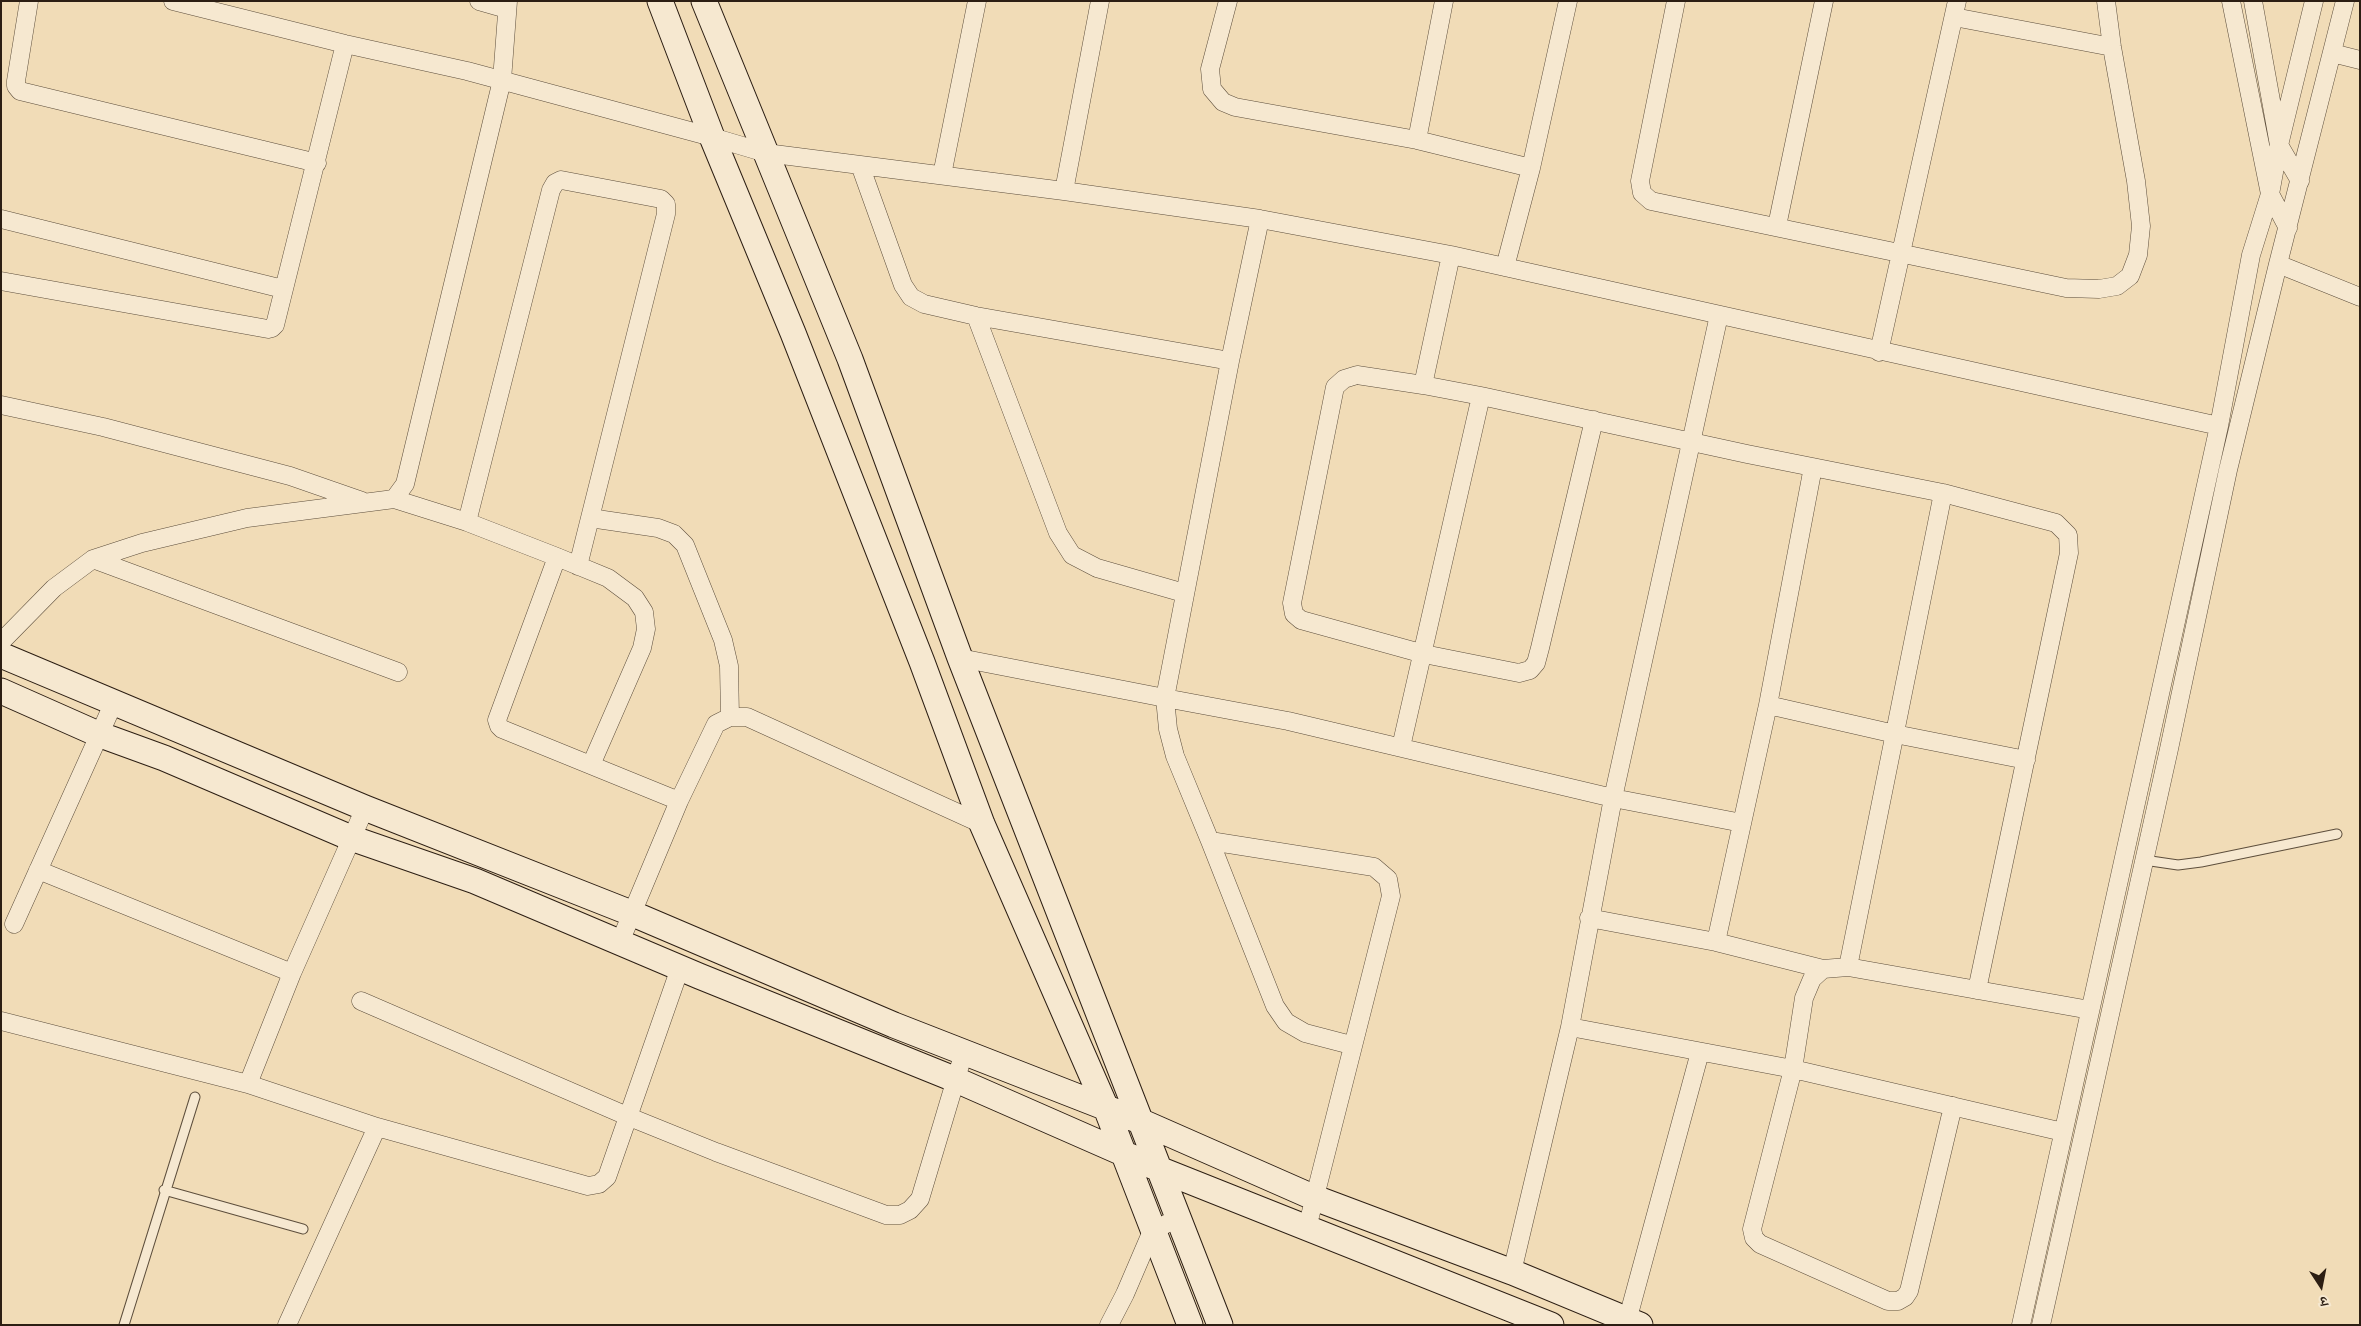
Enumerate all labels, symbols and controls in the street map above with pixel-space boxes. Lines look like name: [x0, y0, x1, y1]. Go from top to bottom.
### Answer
north arrow: [2296, 1261, 2346, 1311]
text: उ: [2319, 1292, 2329, 1310]

